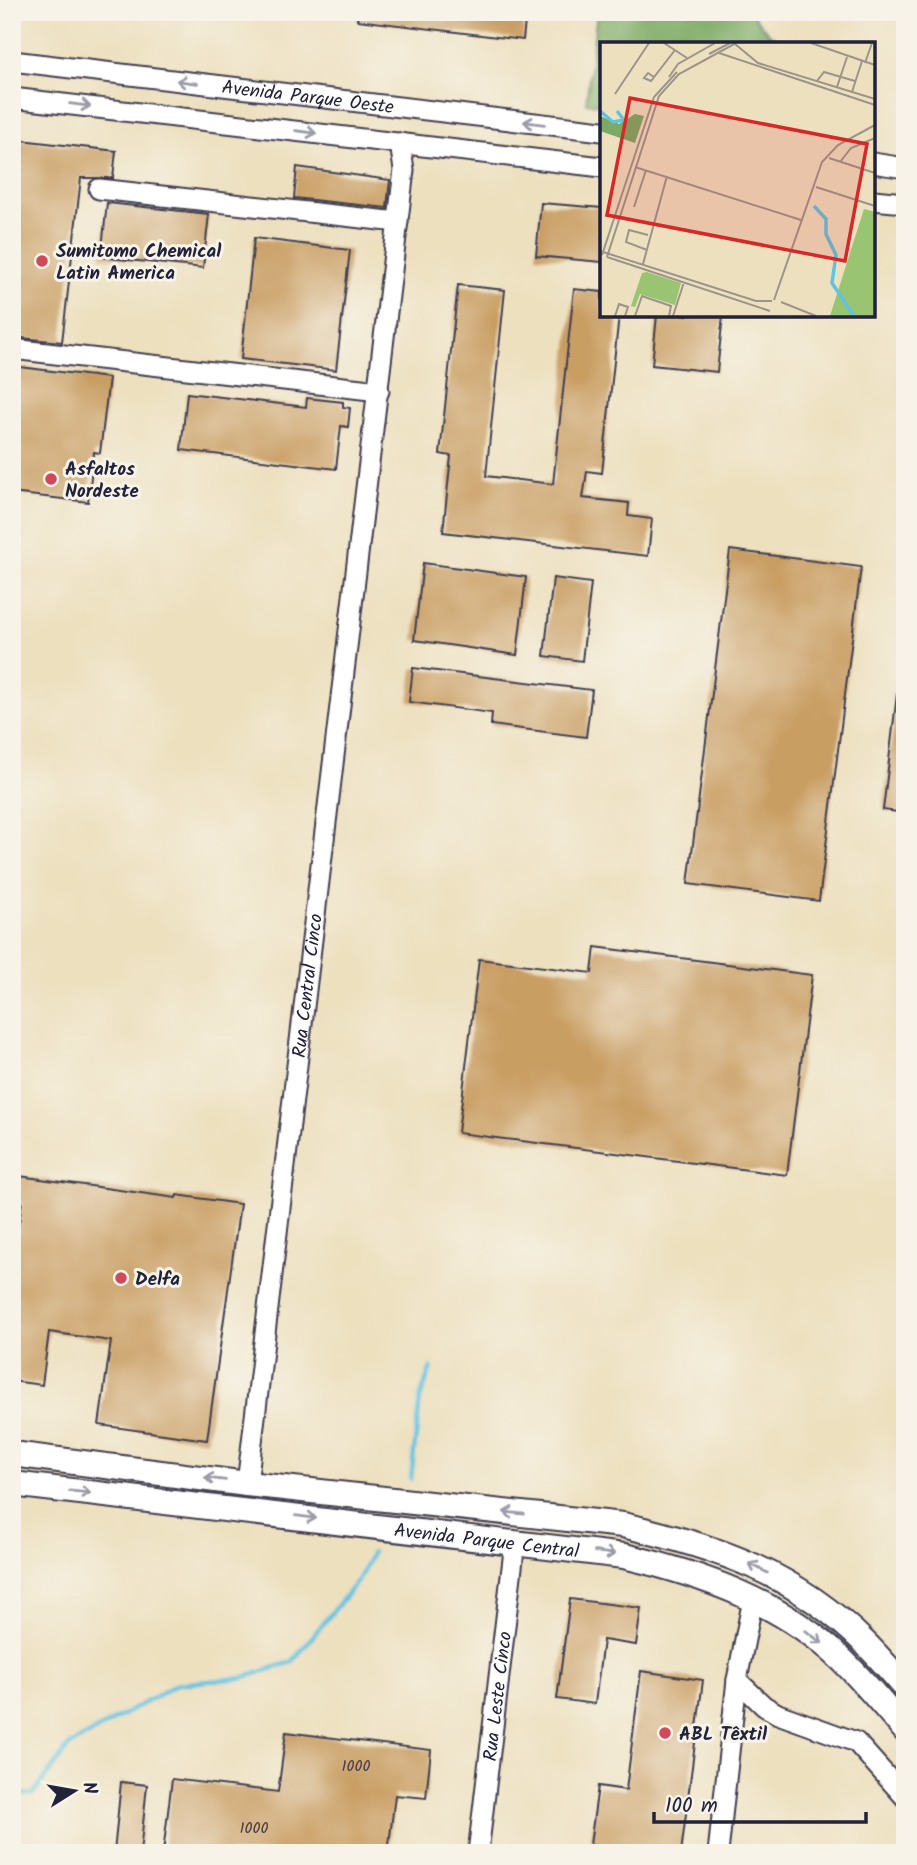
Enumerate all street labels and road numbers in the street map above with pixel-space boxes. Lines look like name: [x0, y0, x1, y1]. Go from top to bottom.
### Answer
street label: Avenida Parque Oeste: [220, 73, 396, 123]
street label: Rua Central Cinco: [285, 912, 332, 1059]
street label: Avenida Parque Central: [392, 1516, 581, 1568]
street label: Rua Leste Cinco: [476, 1630, 521, 1763]

